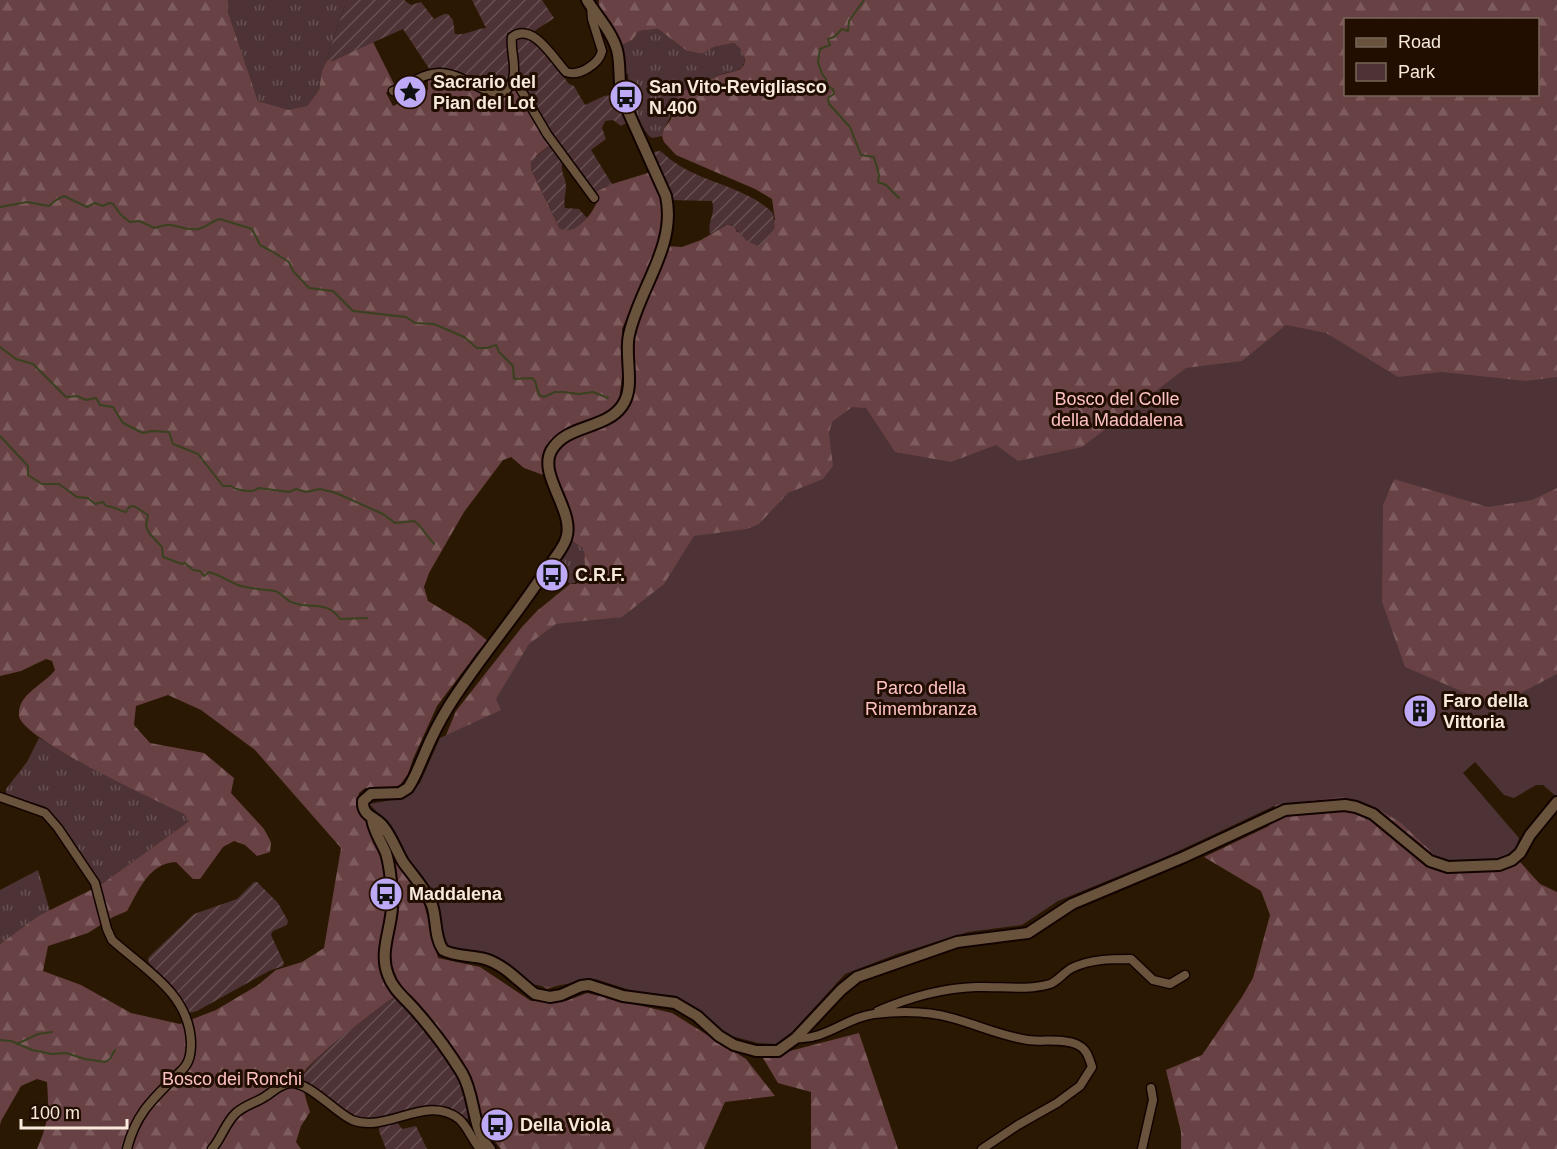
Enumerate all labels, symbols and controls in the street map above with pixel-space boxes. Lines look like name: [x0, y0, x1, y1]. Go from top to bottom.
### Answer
legend: [1344, 18, 1539, 96]
text: Road: [1398, 32, 1441, 52]
text: Park: [1398, 62, 1436, 82]
place label: Sacrario del Pian del Lot: [433, 72, 536, 113]
place icon: Sacrario del Pian del Lot: [392, 74, 428, 110]
place label: San Vito-Revigliasco N.400: [649, 77, 827, 118]
bus stop icon: San Vito-Revigliasco N.400: [608, 79, 644, 115]
park label: Bosco del Colle della Maddalena: [1051, 389, 1184, 430]
bus stop icon: C.R.F.: [534, 557, 570, 593]
place label: C.R.F.: [575, 565, 625, 585]
park label: Parco della Rimembranza: [865, 678, 978, 719]
place label: Faro della Vittoria: [1443, 691, 1529, 732]
building icon: Faro della Vittoria: [1402, 693, 1438, 729]
bus stop icon: Maddalena: [368, 876, 404, 912]
place label: Maddalena: [409, 884, 503, 904]
park label: Bosco dei Ronchi: [162, 1069, 302, 1089]
scale bar: [21, 1092, 128, 1130]
text: 100 m: [30, 1103, 80, 1123]
bus stop icon: Della Viola: [479, 1107, 515, 1143]
place label: Della Viola: [520, 1115, 612, 1135]

